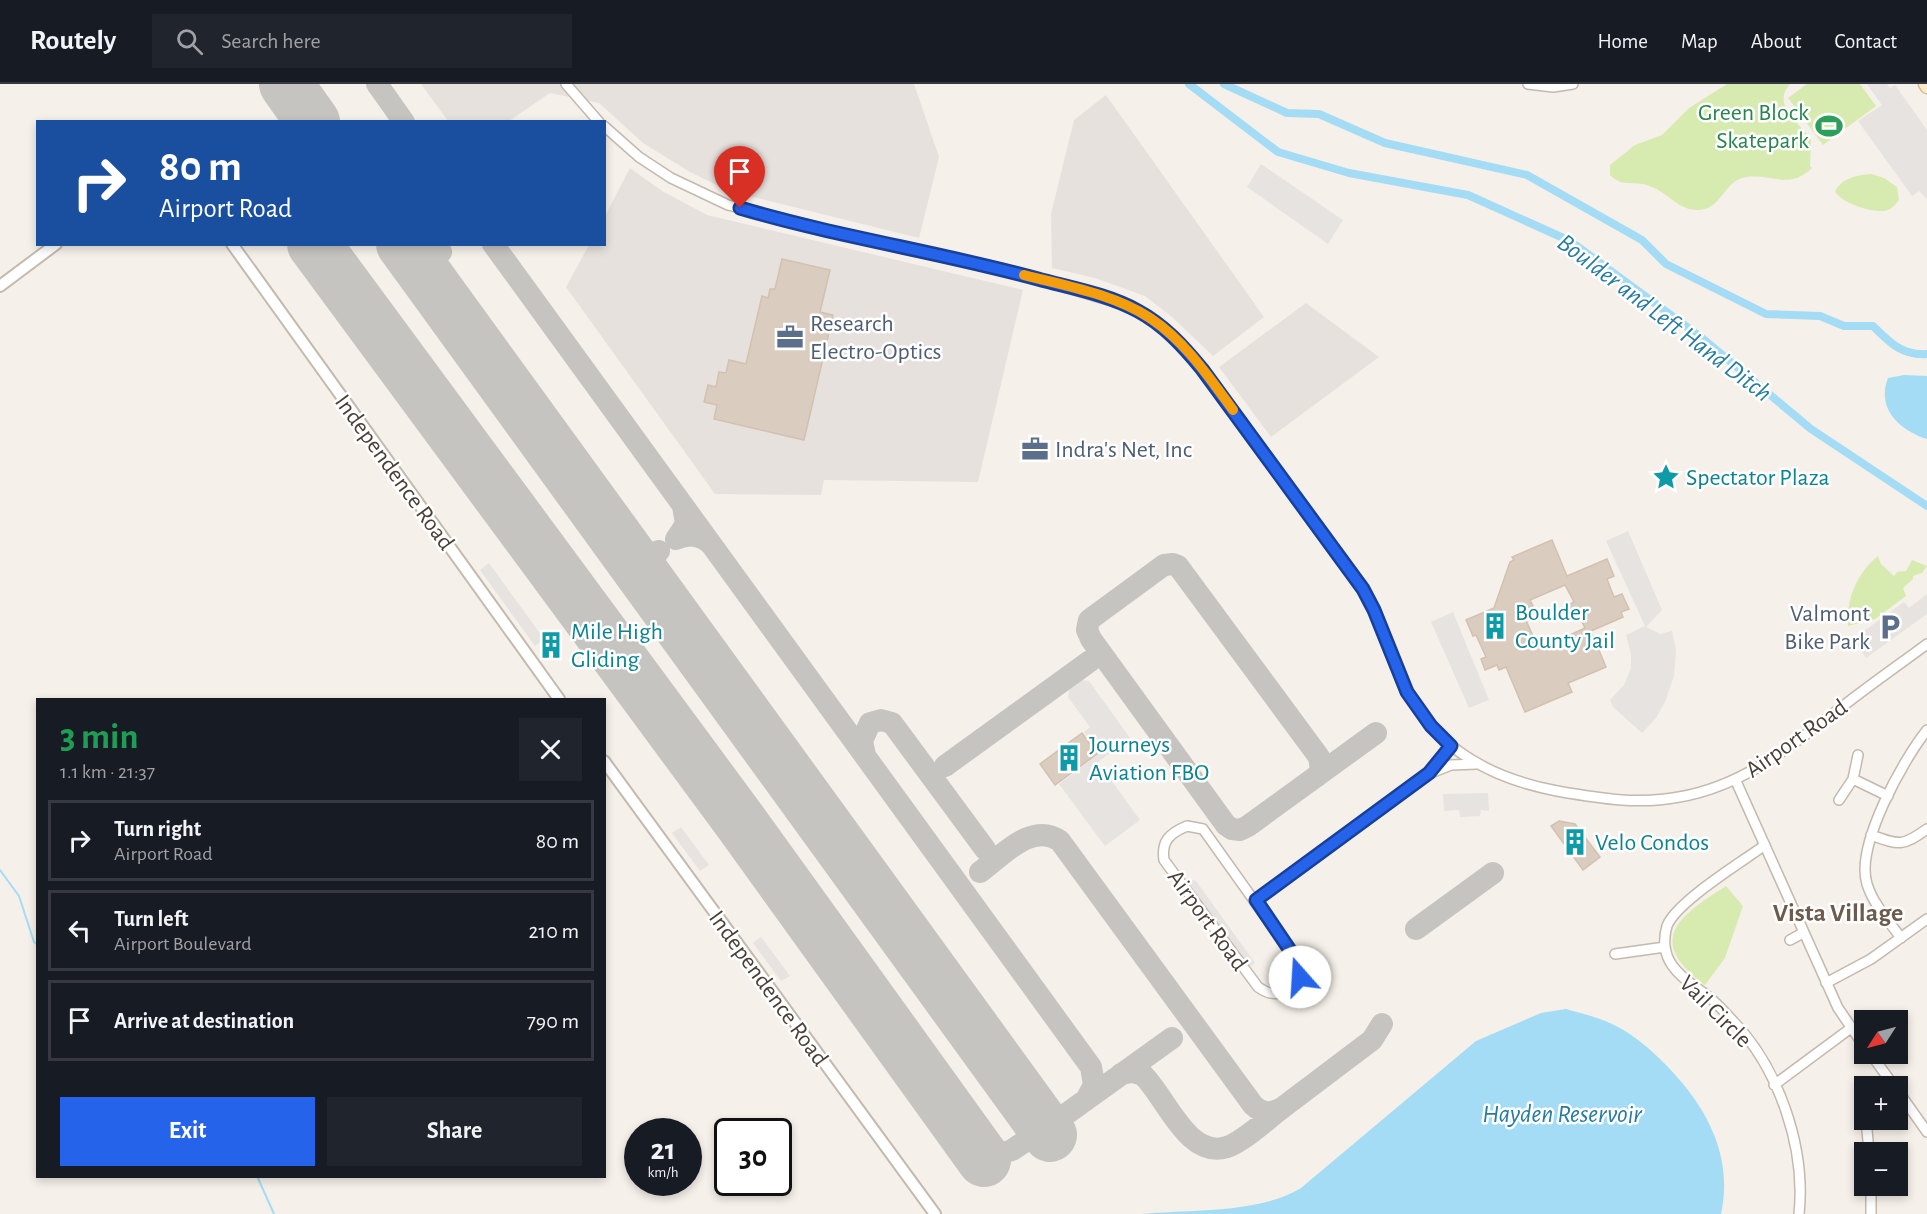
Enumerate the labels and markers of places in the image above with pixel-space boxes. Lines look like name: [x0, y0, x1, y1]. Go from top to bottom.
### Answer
place label: Green Block Skatepark: [1698, 101, 1809, 153]
sports icon: Green Block Skatepark: [1814, 111, 1844, 141]
pin: [714, 146, 765, 208]
place label: Research Electro-Optics: [810, 312, 941, 364]
office icon: Research Electro-Optics: [775, 322, 805, 352]
office icon: Indra's Net, Inc: [1020, 434, 1050, 464]
place label: Indra's Net, Inc: [1055, 438, 1192, 462]
place icon: Spectator Plaza: [1651, 462, 1681, 492]
place label: Spectator Plaza: [1686, 466, 1830, 490]
place label: Boulder County Jail: [1515, 601, 1615, 653]
place label: Valmont Bike Park: [1784, 602, 1870, 654]
building icon: Boulder County Jail: [1480, 611, 1510, 641]
parking icon: Valmont Bike Park: [1875, 612, 1905, 642]
place label: Mile High Gliding: [571, 620, 663, 672]
building icon: Mile High Gliding: [536, 630, 566, 660]
place label: Journeys Aviation FBO: [1089, 733, 1209, 785]
building icon: Journeys Aviation FBO: [1054, 743, 1084, 773]
building icon: Velo Condos: [1560, 827, 1590, 857]
place label: Velo Condos: [1595, 831, 1709, 855]

